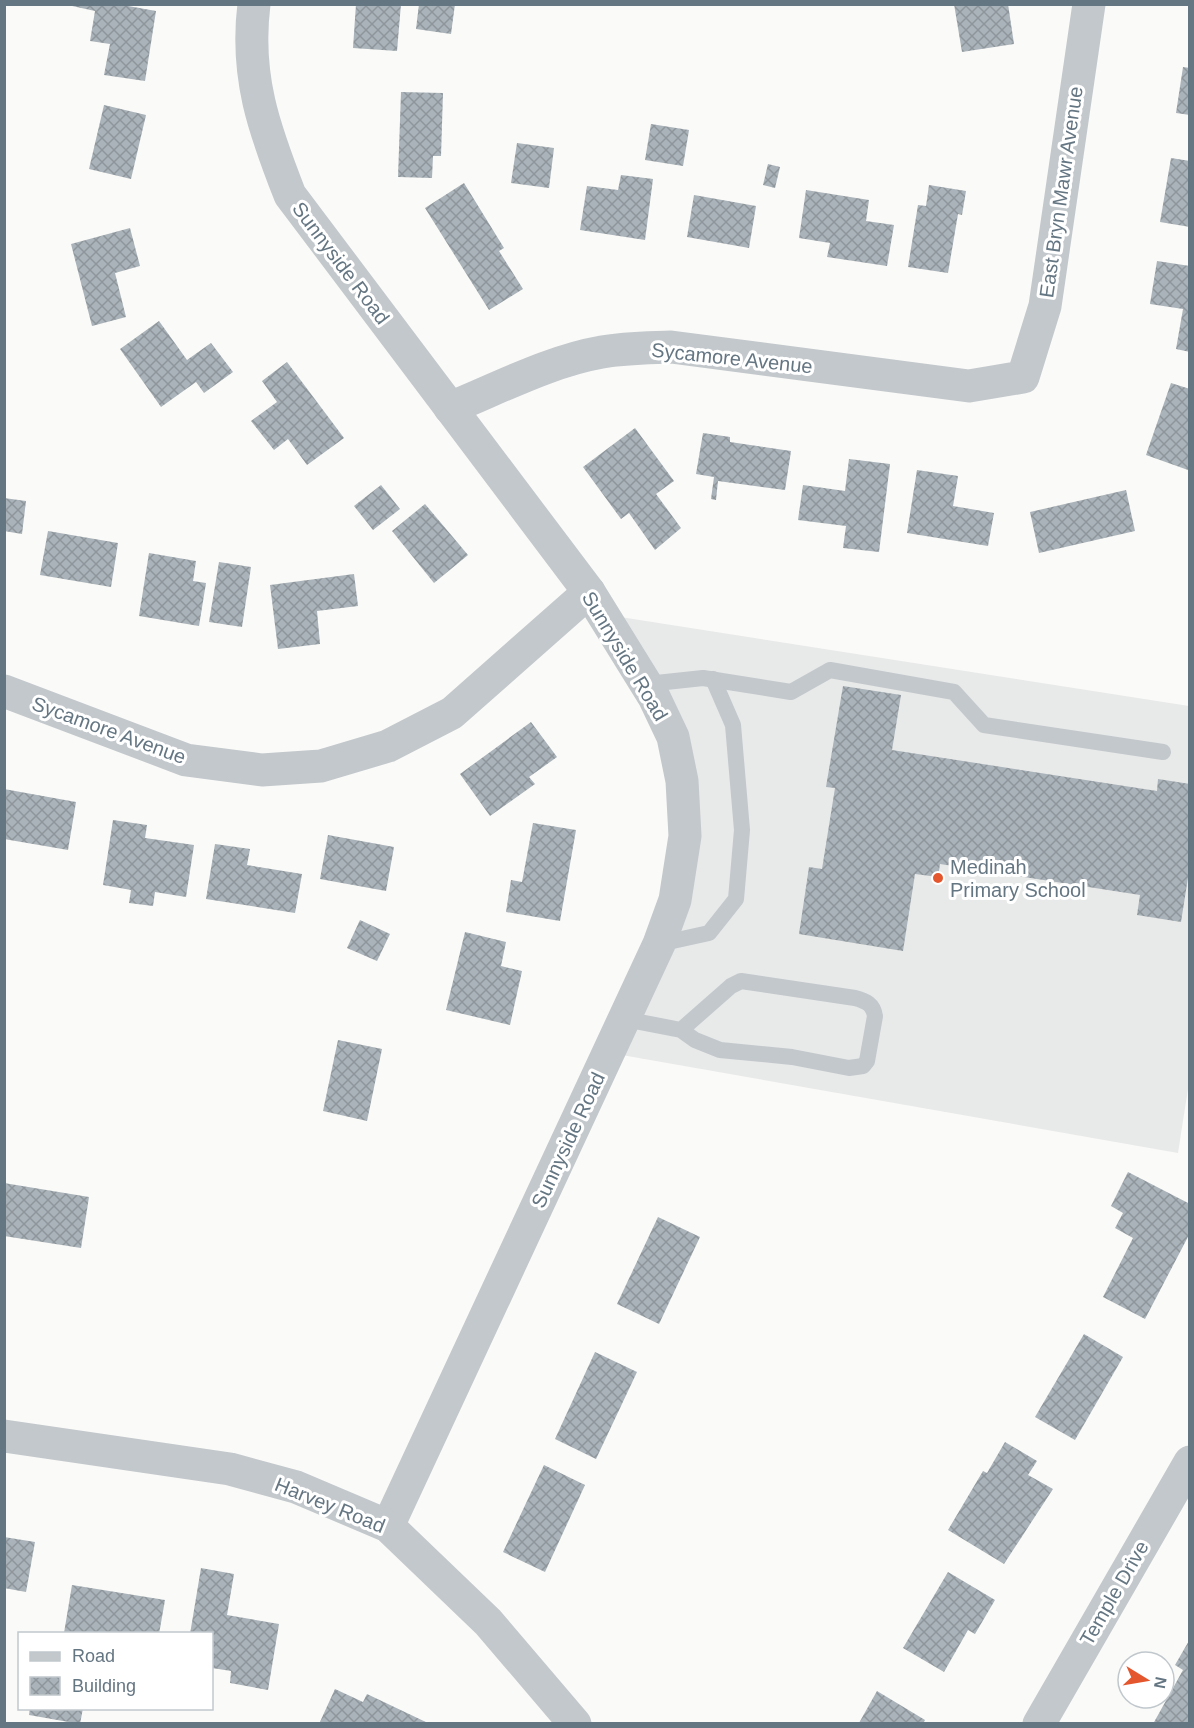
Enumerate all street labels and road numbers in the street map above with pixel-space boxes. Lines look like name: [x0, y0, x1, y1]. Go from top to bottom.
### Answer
street label: East Bryn Mawr Avenue: [1035, 85, 1087, 299]
street label: Sunnyside Road: [288, 198, 394, 328]
street label: Sycamore Avenue: [650, 339, 814, 377]
street label: Sunnyside Road: [578, 587, 672, 725]
street label: Sycamore Avenue: [29, 692, 189, 768]
street label: Sunnyside Road: [527, 1069, 609, 1211]
street label: Harvey Road: [272, 1473, 388, 1537]
street label: Temple Drive: [1075, 1537, 1153, 1649]

